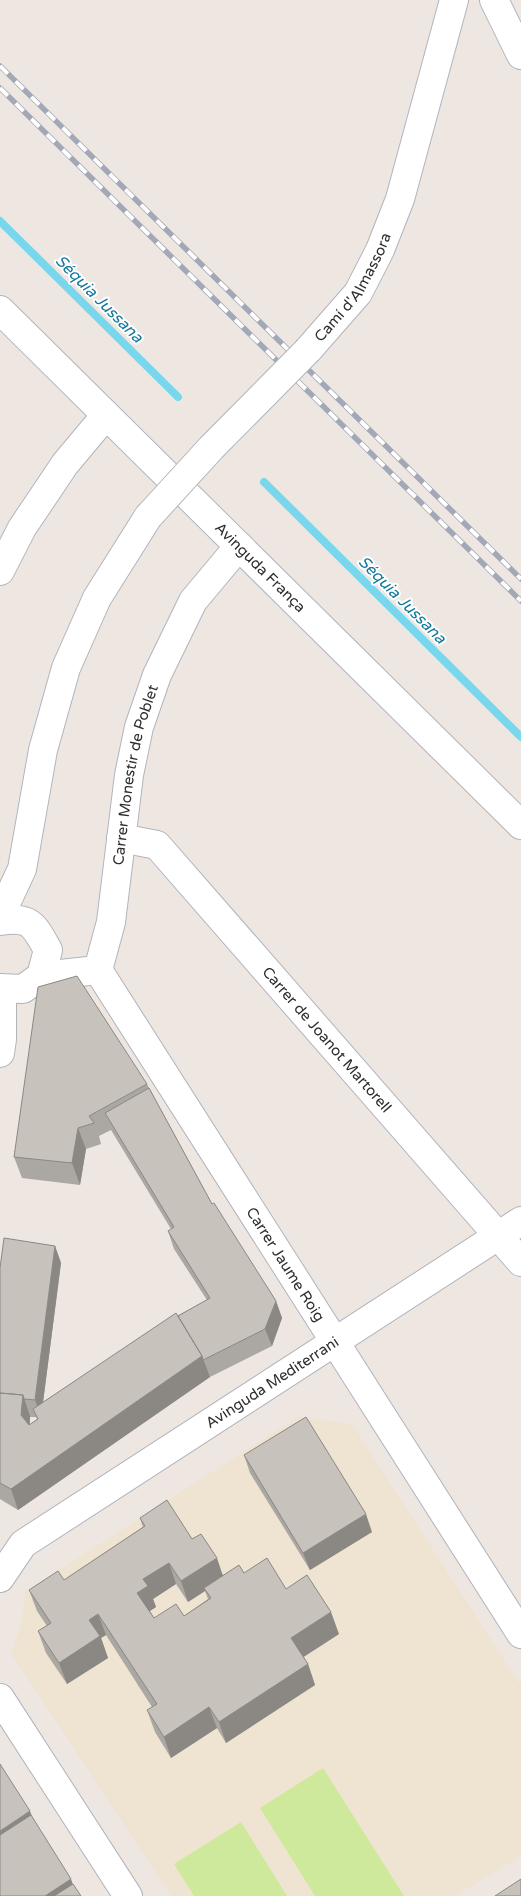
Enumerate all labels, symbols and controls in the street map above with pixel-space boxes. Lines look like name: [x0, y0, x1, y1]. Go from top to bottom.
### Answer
street label: Camí d'Almassora: [310, 230, 395, 345]
water label: Séquia Jussana: [51, 251, 148, 348]
street label: Avinguda França: [211, 519, 309, 616]
water label: Séquia Jussana: [354, 552, 451, 649]
street label: Carrer Monestir de Poblet: [109, 682, 162, 866]
street label: Carrer de Joanot Martorell: [258, 963, 395, 1116]
street label: Carrer Jaume Roig: [242, 1204, 329, 1325]
street label: Avinguda Mediterrani: [202, 1333, 342, 1432]

